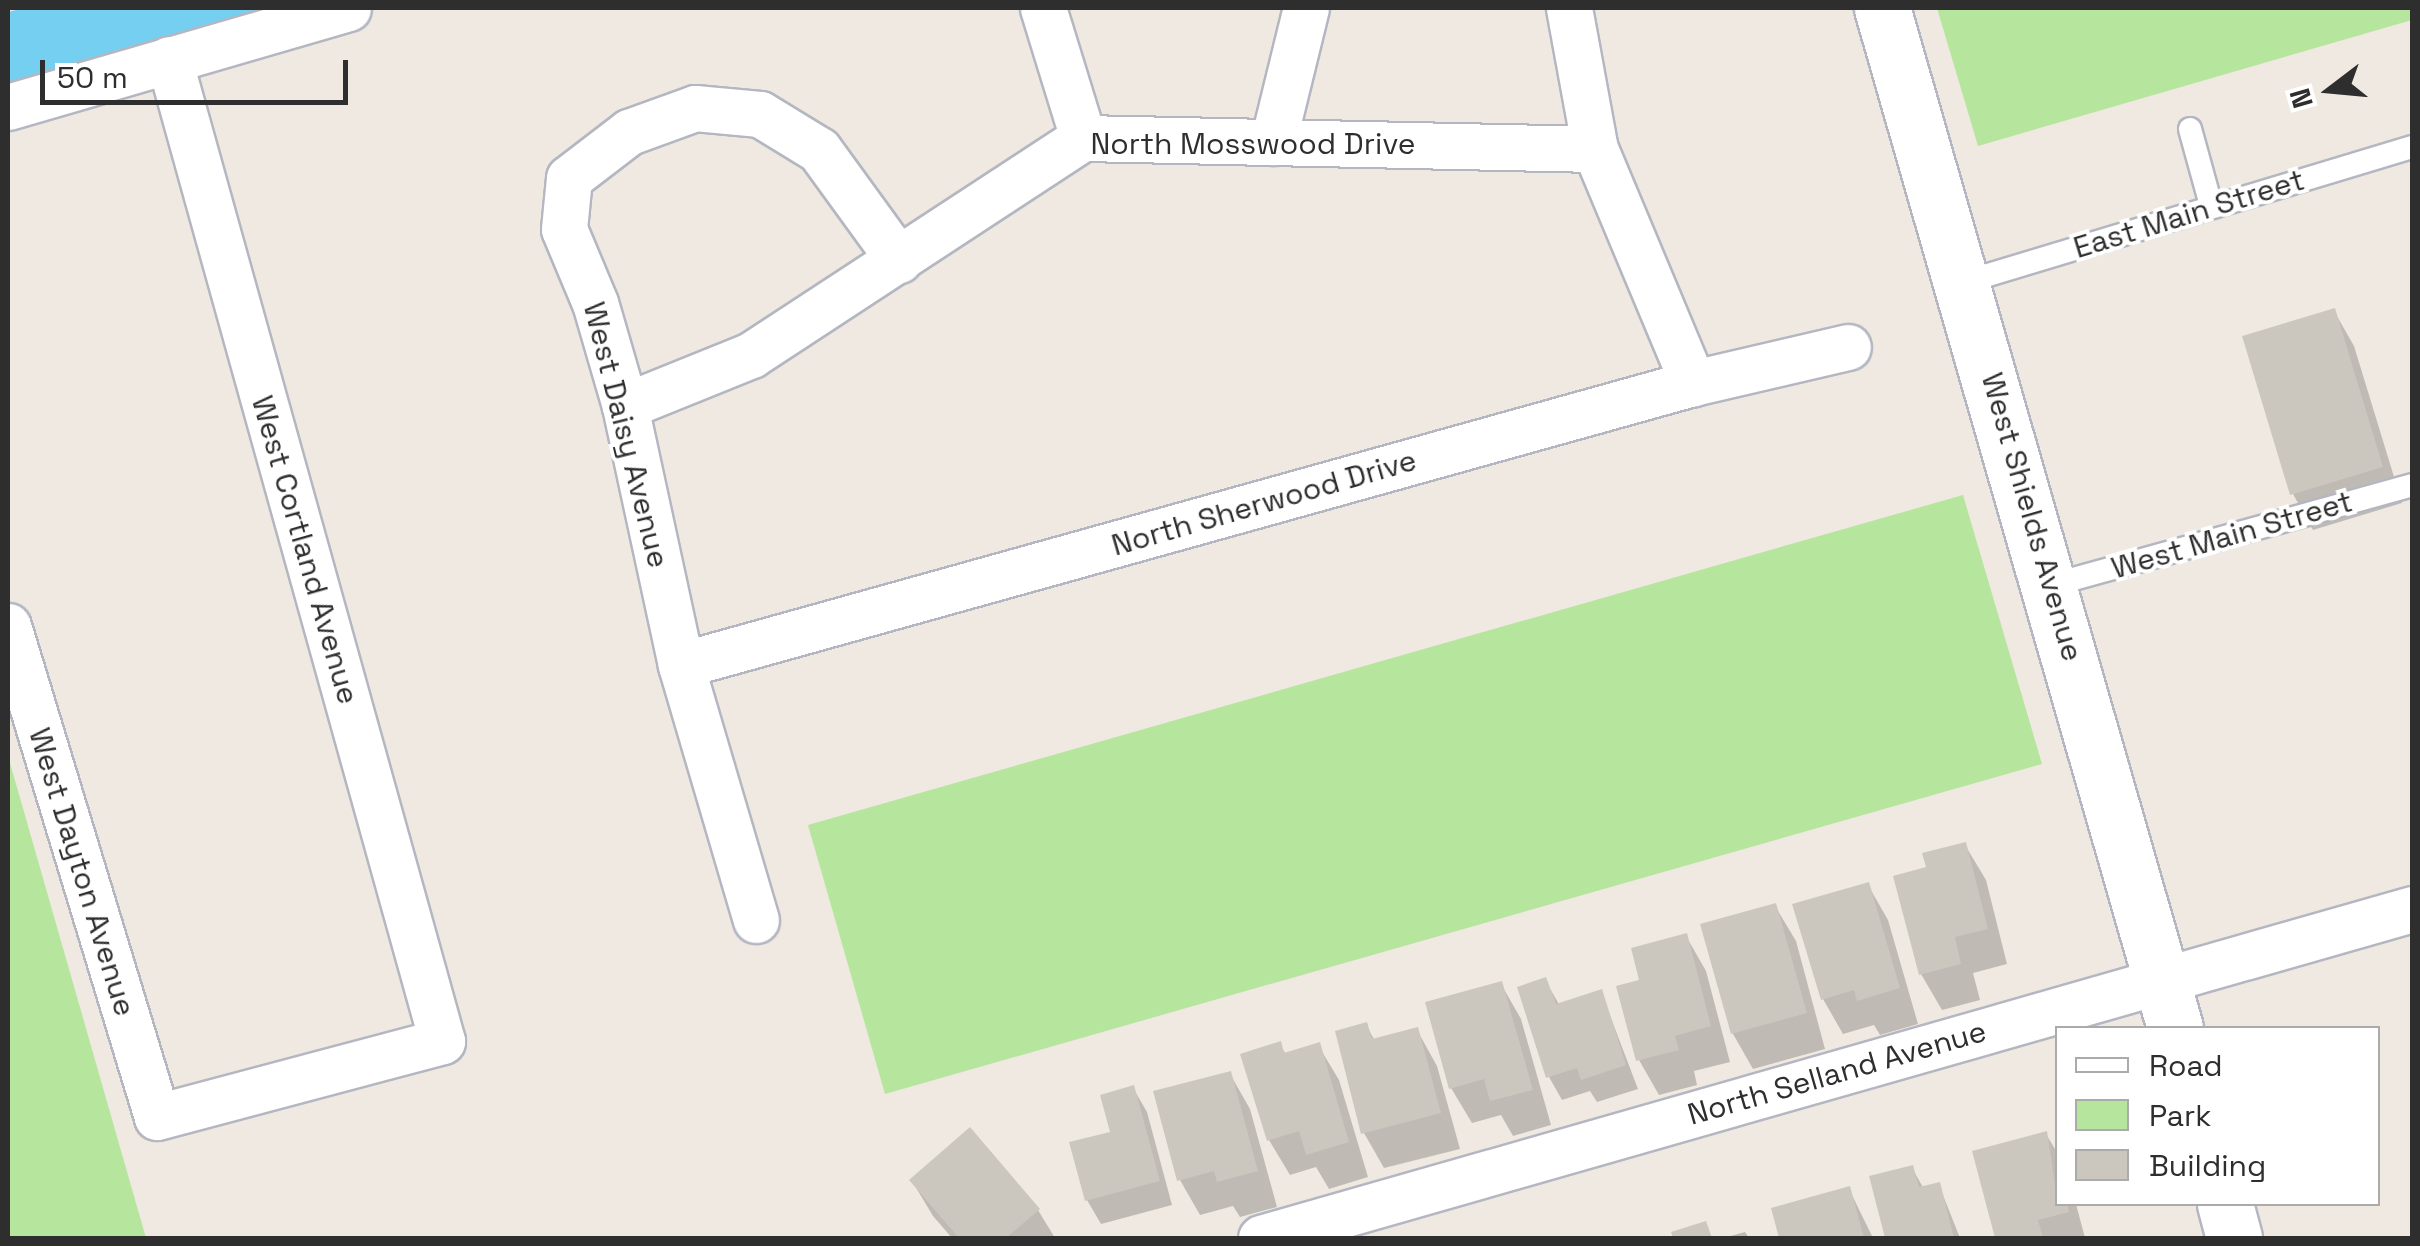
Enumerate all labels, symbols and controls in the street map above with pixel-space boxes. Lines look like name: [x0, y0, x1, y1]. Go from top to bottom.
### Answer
scale bar: [45, 40, 352, 102]
north arrow: [2280, 40, 2380, 140]
text: 50 m: [57, 58, 128, 97]
text: N: [2281, 84, 2321, 112]
street label: North Mosswood Drive: [1090, 126, 1416, 162]
street label: East Main Street: [2069, 162, 2309, 266]
street label: West Daisy Avenue: [576, 298, 676, 572]
street label: West Shields Avenue: [1974, 369, 2090, 665]
street label: West Cortland Avenue: [244, 391, 366, 709]
street label: North Sherwood Drive: [1108, 442, 1420, 564]
street label: West Main Street: [2107, 483, 2357, 587]
street label: West Dayton Avenue: [21, 724, 143, 1020]
street label: North Selland Avenue: [1683, 1013, 1991, 1133]
legend: [2055, 1026, 2380, 1206]
text: Road: [2149, 1046, 2223, 1085]
text: Park: [2149, 1096, 2211, 1135]
text: Building: [2149, 1146, 2266, 1185]

